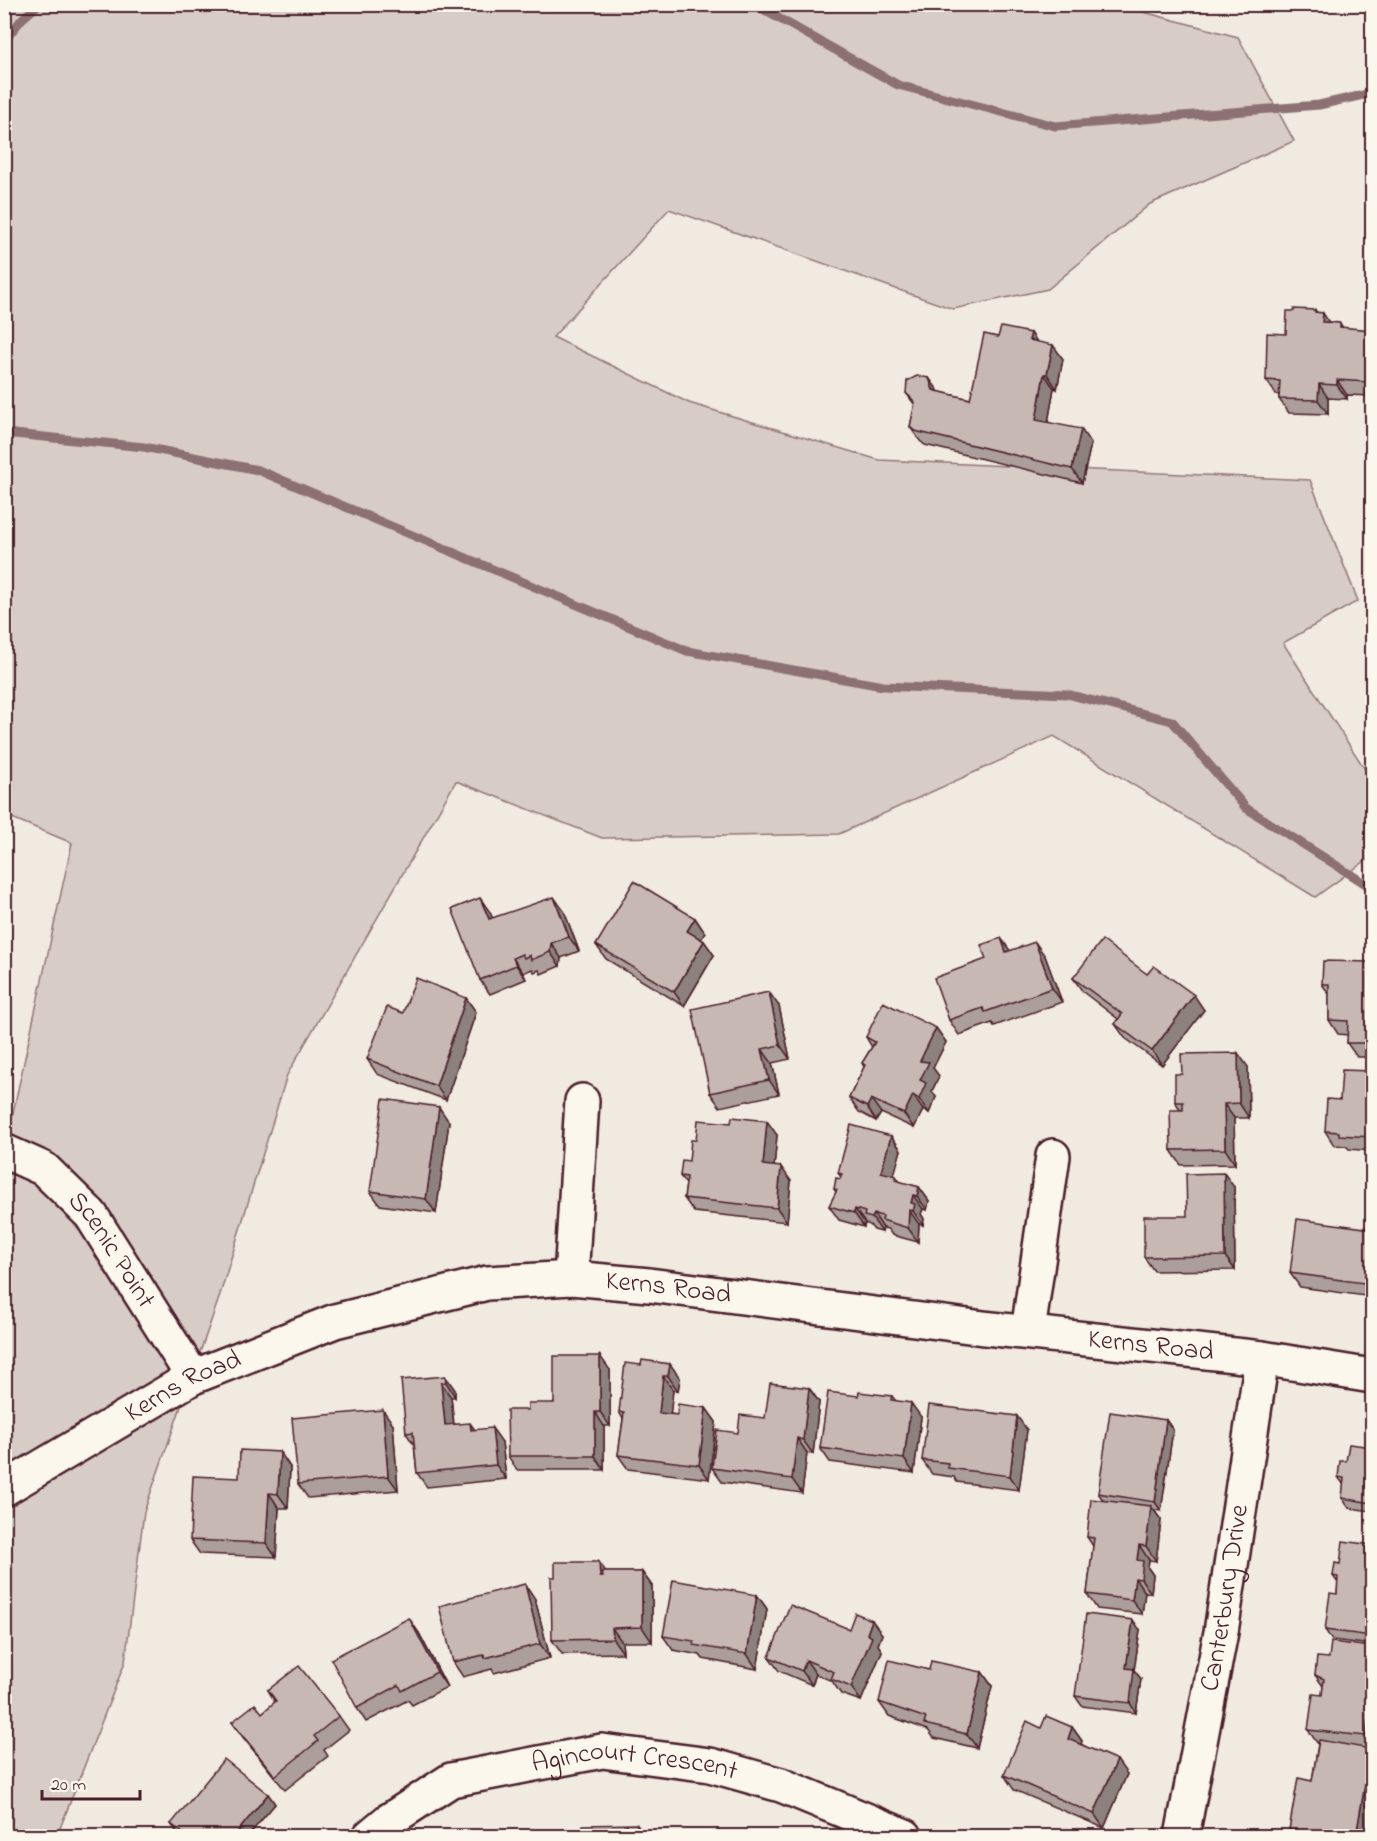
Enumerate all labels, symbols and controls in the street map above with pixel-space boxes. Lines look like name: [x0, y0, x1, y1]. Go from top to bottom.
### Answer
street label: Scenic Point: [58, 1183, 165, 1316]
street label: Kerns Road: [604, 1262, 733, 1315]
street label: Kerns Road: [1086, 1320, 1216, 1372]
street label: Kerns Road: [118, 1340, 247, 1432]
street label: Canterbury Drive: [1191, 1501, 1259, 1695]
street label: Agincourt Crescent: [528, 1732, 742, 1791]
scale bar: [42, 1763, 140, 1801]
text: 20 m: [51, 1773, 86, 1799]

